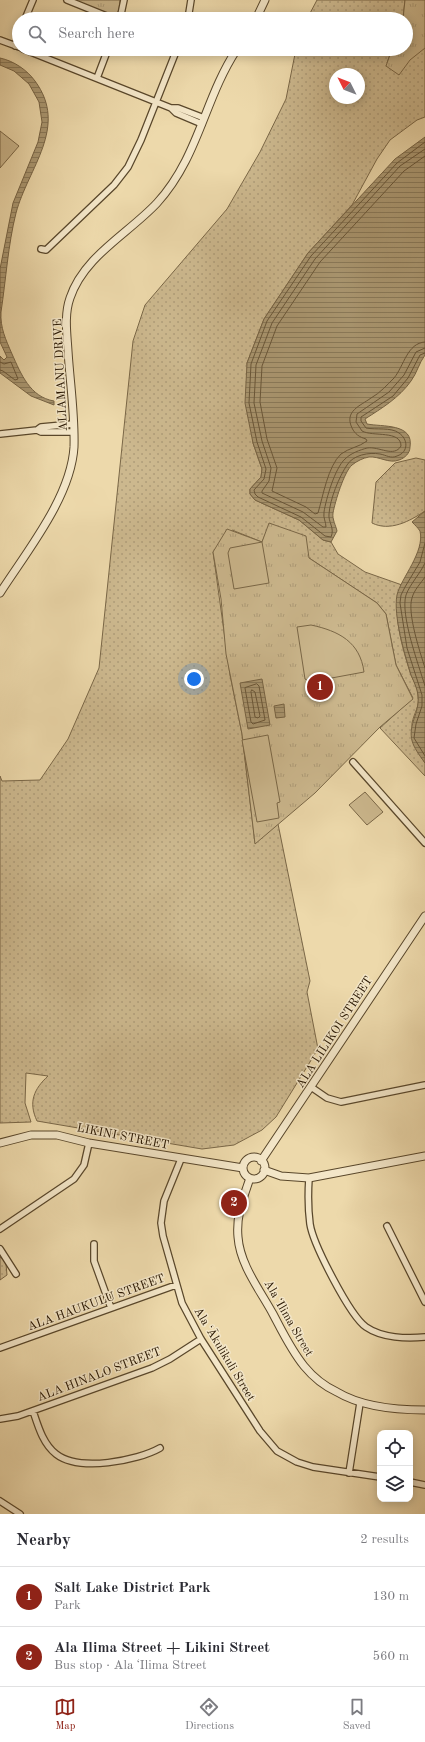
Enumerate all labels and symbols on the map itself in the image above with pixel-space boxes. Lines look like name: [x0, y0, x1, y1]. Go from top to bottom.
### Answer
north arrow: [329, 68, 365, 104]
street label: ALIAMANU DRIVE: [52, 318, 70, 431]
your location: [184, 669, 204, 689]
pin: 1: [307, 672, 333, 702]
street label: ALA LILIKOI STREET: [294, 975, 375, 1090]
street label: LIKINI STREET: [76, 1122, 170, 1152]
pin: 2: [221, 1188, 247, 1218]
street label: ALA HAUKULU STREET: [26, 1273, 167, 1333]
street label: Ala ʻIlima Street: [261, 1278, 316, 1359]
street label: Ala ʻĀkulikuli Street: [192, 1305, 258, 1403]
street label: ALA HINALO STREET: [36, 1346, 163, 1404]

